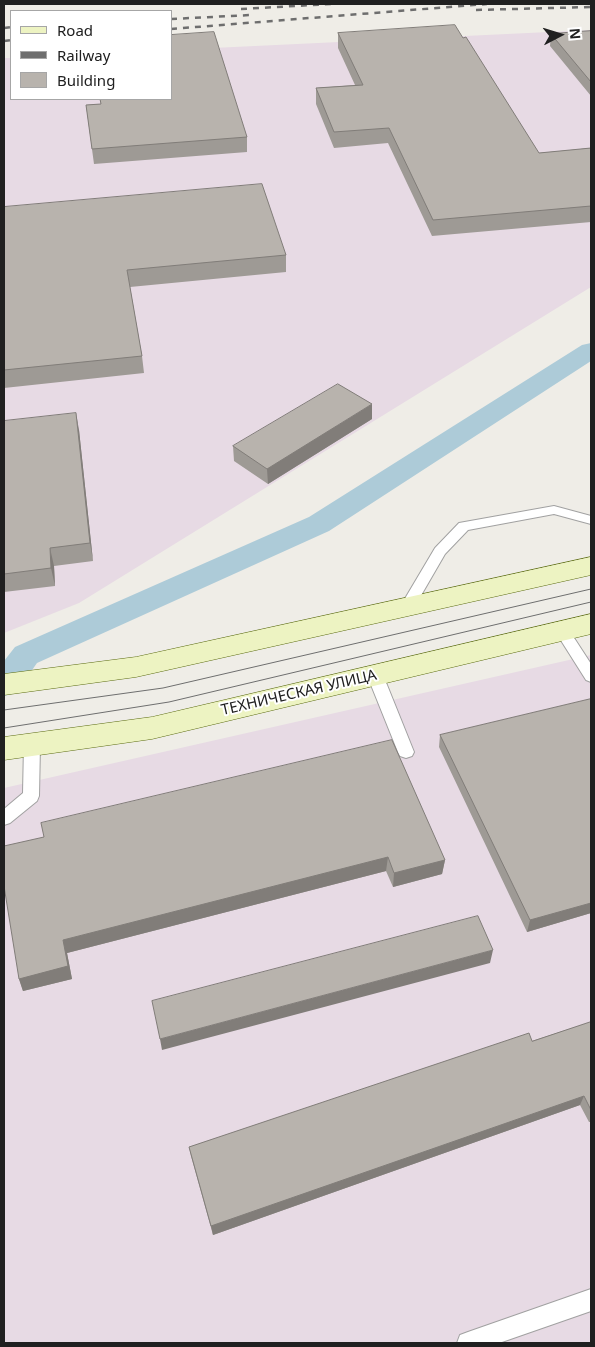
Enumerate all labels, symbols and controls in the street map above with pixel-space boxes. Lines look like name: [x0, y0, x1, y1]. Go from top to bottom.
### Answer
legend: [10, 10, 172, 100]
north arrow: [535, 10, 585, 60]
text: Road: [57, 20, 93, 40]
text: N: [565, 27, 585, 40]
text: Railway: [57, 45, 110, 65]
text: Building: [57, 70, 115, 90]
street label: ТЕХНИЧЕСКАЯ УЛИЦА: [220, 666, 378, 720]

